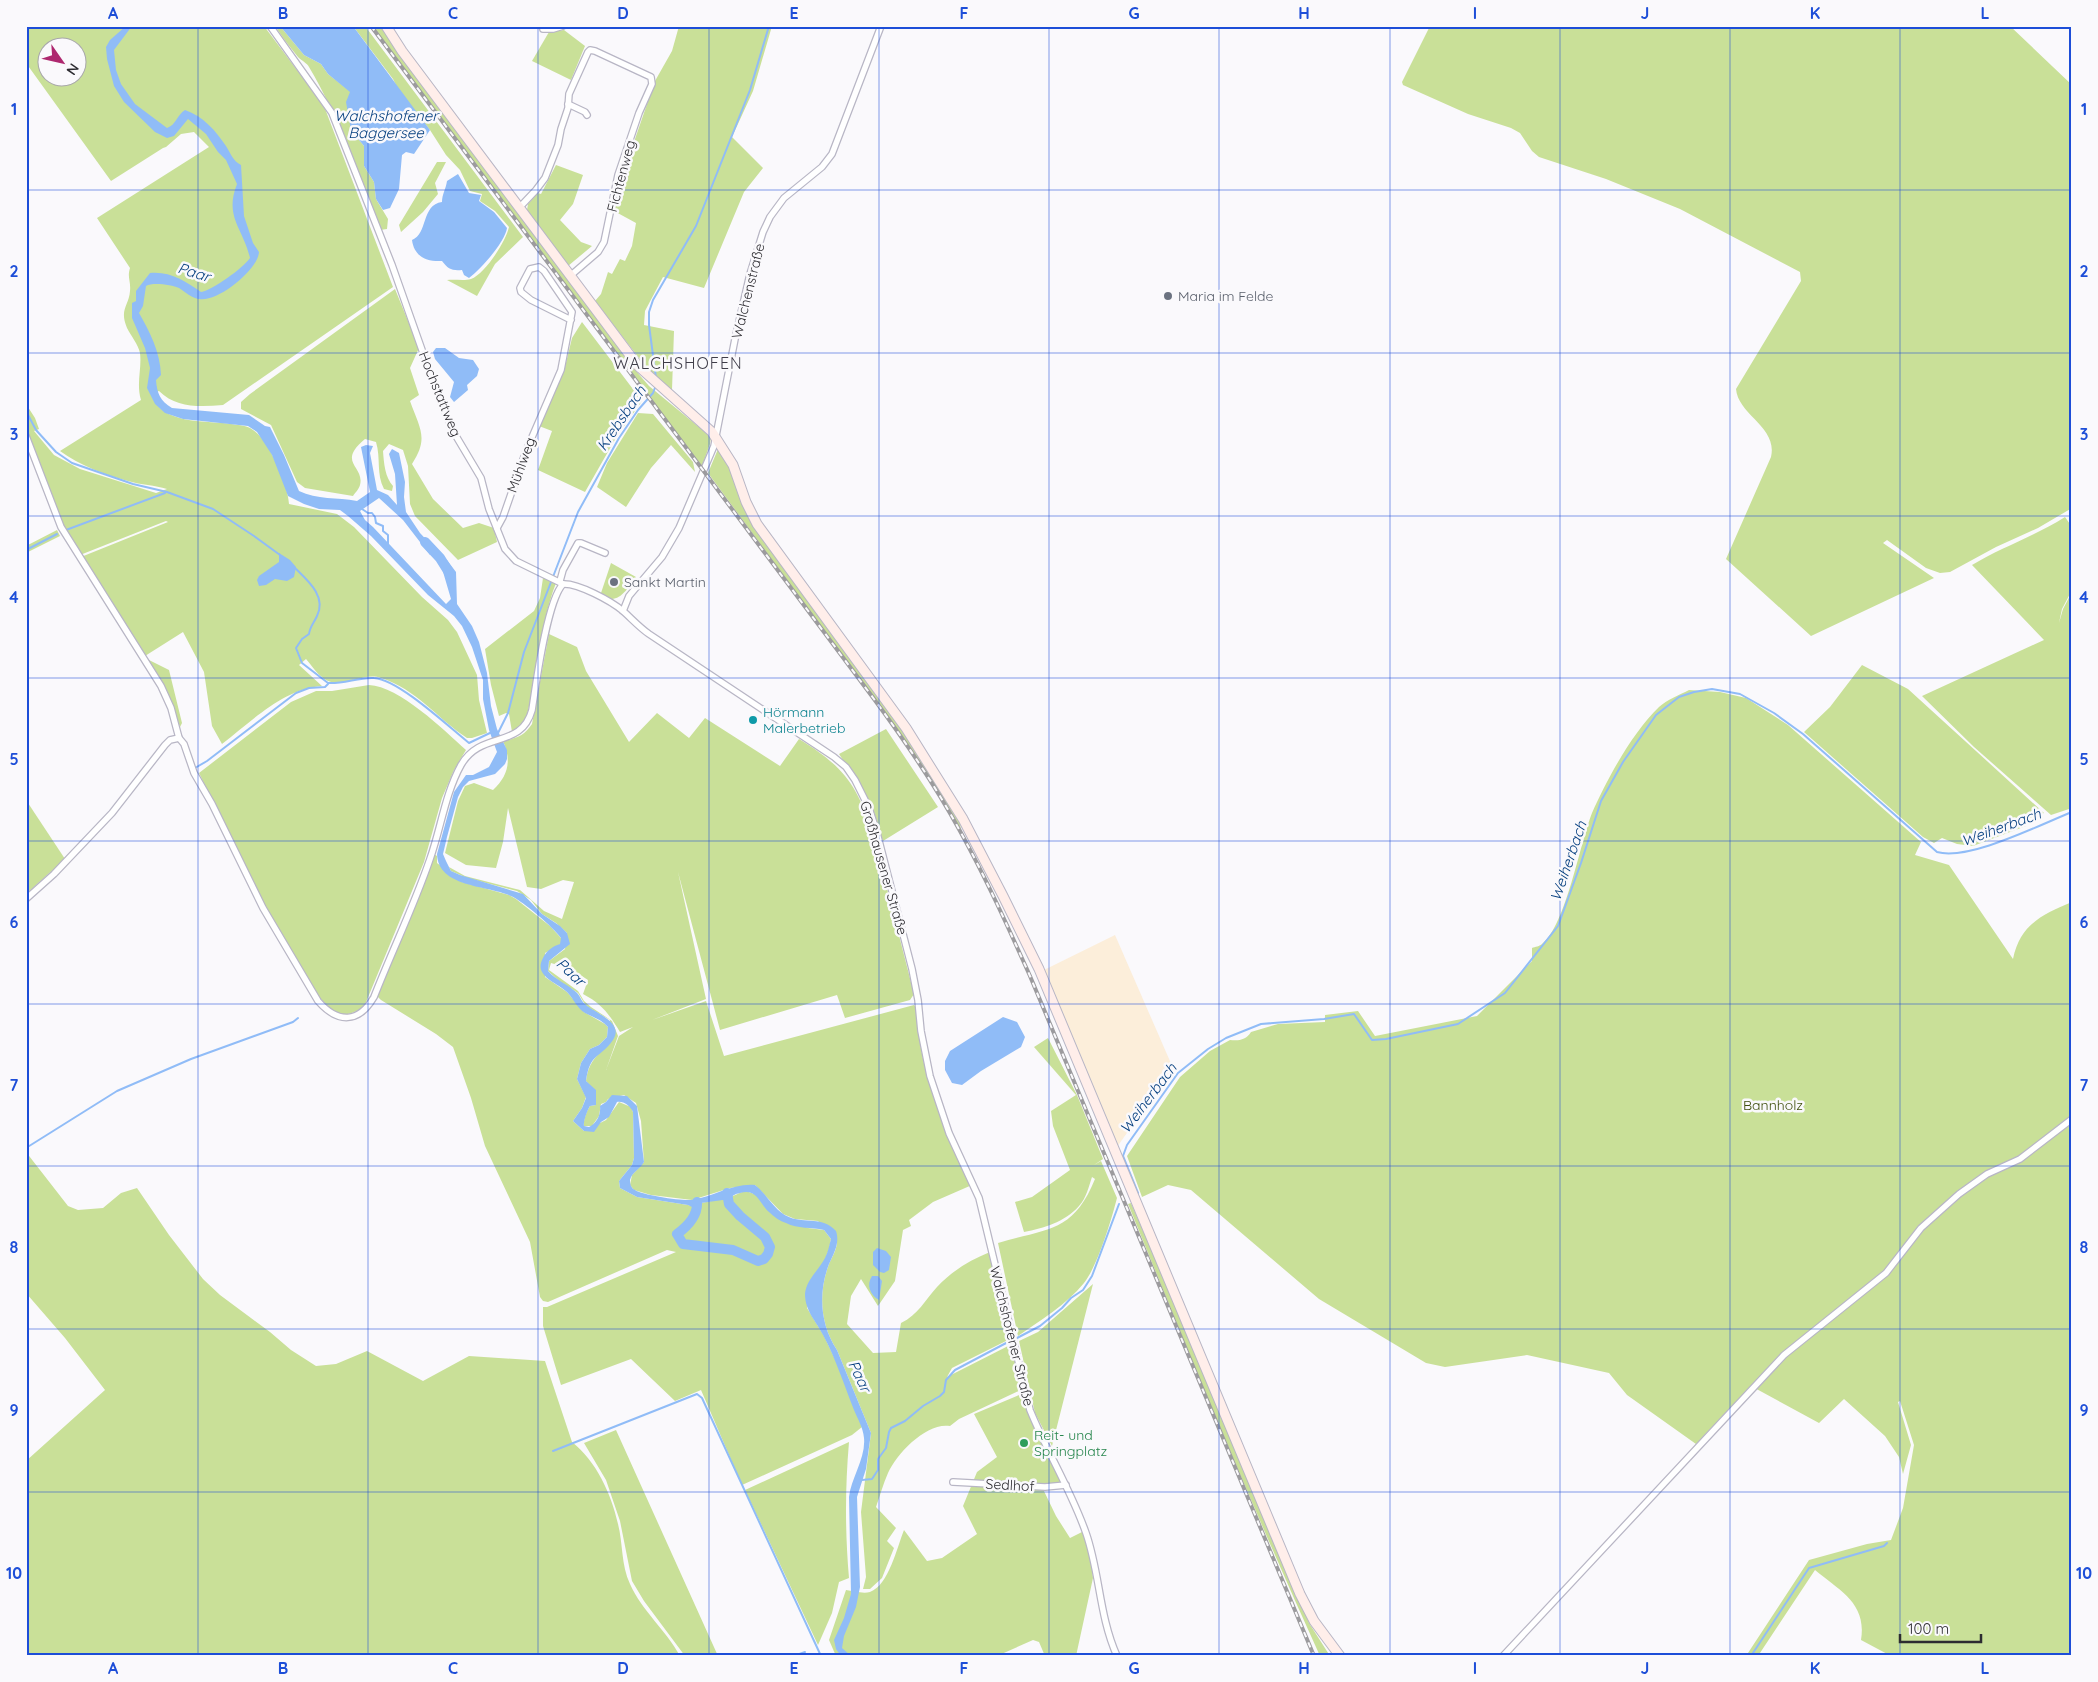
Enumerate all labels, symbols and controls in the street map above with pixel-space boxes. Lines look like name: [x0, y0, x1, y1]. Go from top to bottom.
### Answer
text: A: [108, 3, 119, 23]
text: B: [278, 3, 288, 23]
text: C: [448, 3, 458, 23]
text: D: [617, 3, 629, 23]
text: E: [789, 3, 799, 23]
text: F: [960, 3, 969, 23]
text: G: [1128, 3, 1140, 23]
text: H: [1298, 3, 1310, 23]
text: I: [1473, 3, 1477, 23]
text: J: [1641, 3, 1649, 23]
text: K: [1810, 3, 1820, 23]
text: L: [1981, 3, 1990, 23]
north arrow: [38, 38, 88, 88]
text: N: [62, 60, 83, 79]
text: 1: [11, 99, 17, 119]
text: 1: [2081, 99, 2087, 119]
water label: Walchshofener Baggersee: [334, 106, 440, 142]
street label: Fichtenweg: [603, 138, 639, 214]
street label: Walchenstraße: [727, 241, 769, 341]
water label: Paar: [175, 258, 215, 287]
text: 2: [9, 261, 19, 281]
text: 2: [2079, 261, 2089, 281]
place label: Maria im Felde: [1178, 287, 1274, 305]
marker: Maria im Felde: [1162, 290, 1174, 302]
street label: Hochstattweg: [415, 349, 465, 439]
district label: WALCHSHOFEN: [613, 353, 743, 373]
water label: Krebsbach: [592, 381, 650, 454]
text: 3: [10, 424, 18, 444]
text: 3: [2080, 424, 2088, 444]
street label: Mühlweg: [503, 435, 539, 495]
place label: Sankt Martin: [624, 573, 706, 591]
marker: Sankt Martin: [608, 576, 620, 588]
text: 4: [9, 587, 19, 607]
text: 4: [2079, 587, 2089, 607]
place label: Hörmann Malerbetrieb: [763, 703, 845, 737]
marker: Hörmann Malerbetrieb: [747, 714, 759, 726]
text: 5: [9, 749, 19, 769]
text: 5: [2079, 749, 2089, 769]
street label: Großhausener Straße: [856, 799, 912, 937]
water label: Weiherbach: [1959, 804, 2044, 850]
water label: Weiherbach: [1545, 818, 1591, 903]
text: 6: [10, 912, 19, 932]
text: 6: [2080, 912, 2089, 932]
water label: Paar: [552, 954, 591, 992]
water label: Weiherbach: [1115, 1059, 1181, 1137]
text: 7: [10, 1075, 19, 1095]
text: 7: [2080, 1075, 2089, 1095]
park label: Bannholz: [1743, 1096, 1803, 1114]
text: 8: [10, 1237, 19, 1257]
text: 8: [2080, 1237, 2089, 1257]
street label: Walchshofener Straße: [986, 1264, 1038, 1408]
water label: Paar: [844, 1357, 877, 1397]
text: 9: [9, 1400, 19, 1420]
text: 9: [2079, 1400, 2089, 1420]
place label: Reit- und Springplatz: [1034, 1426, 1107, 1460]
marker: Reit- und Springplatz: [1018, 1437, 1030, 1449]
street label: Sedlhof: [985, 1475, 1035, 1495]
text: 10: [6, 1563, 22, 1583]
text: 10: [2076, 1563, 2092, 1583]
scale bar: [1900, 1612, 1982, 1644]
text: 100 m: [1908, 1619, 1949, 1638]
text: A: [108, 1658, 119, 1678]
text: B: [278, 1658, 288, 1678]
text: C: [448, 1658, 458, 1678]
text: D: [617, 1658, 629, 1678]
text: E: [789, 1658, 799, 1678]
text: F: [960, 1658, 969, 1678]
text: G: [1128, 1658, 1140, 1678]
text: H: [1298, 1658, 1310, 1678]
text: I: [1473, 1658, 1477, 1678]
text: J: [1641, 1658, 1649, 1678]
text: K: [1810, 1658, 1820, 1678]
text: L: [1981, 1658, 1990, 1678]

